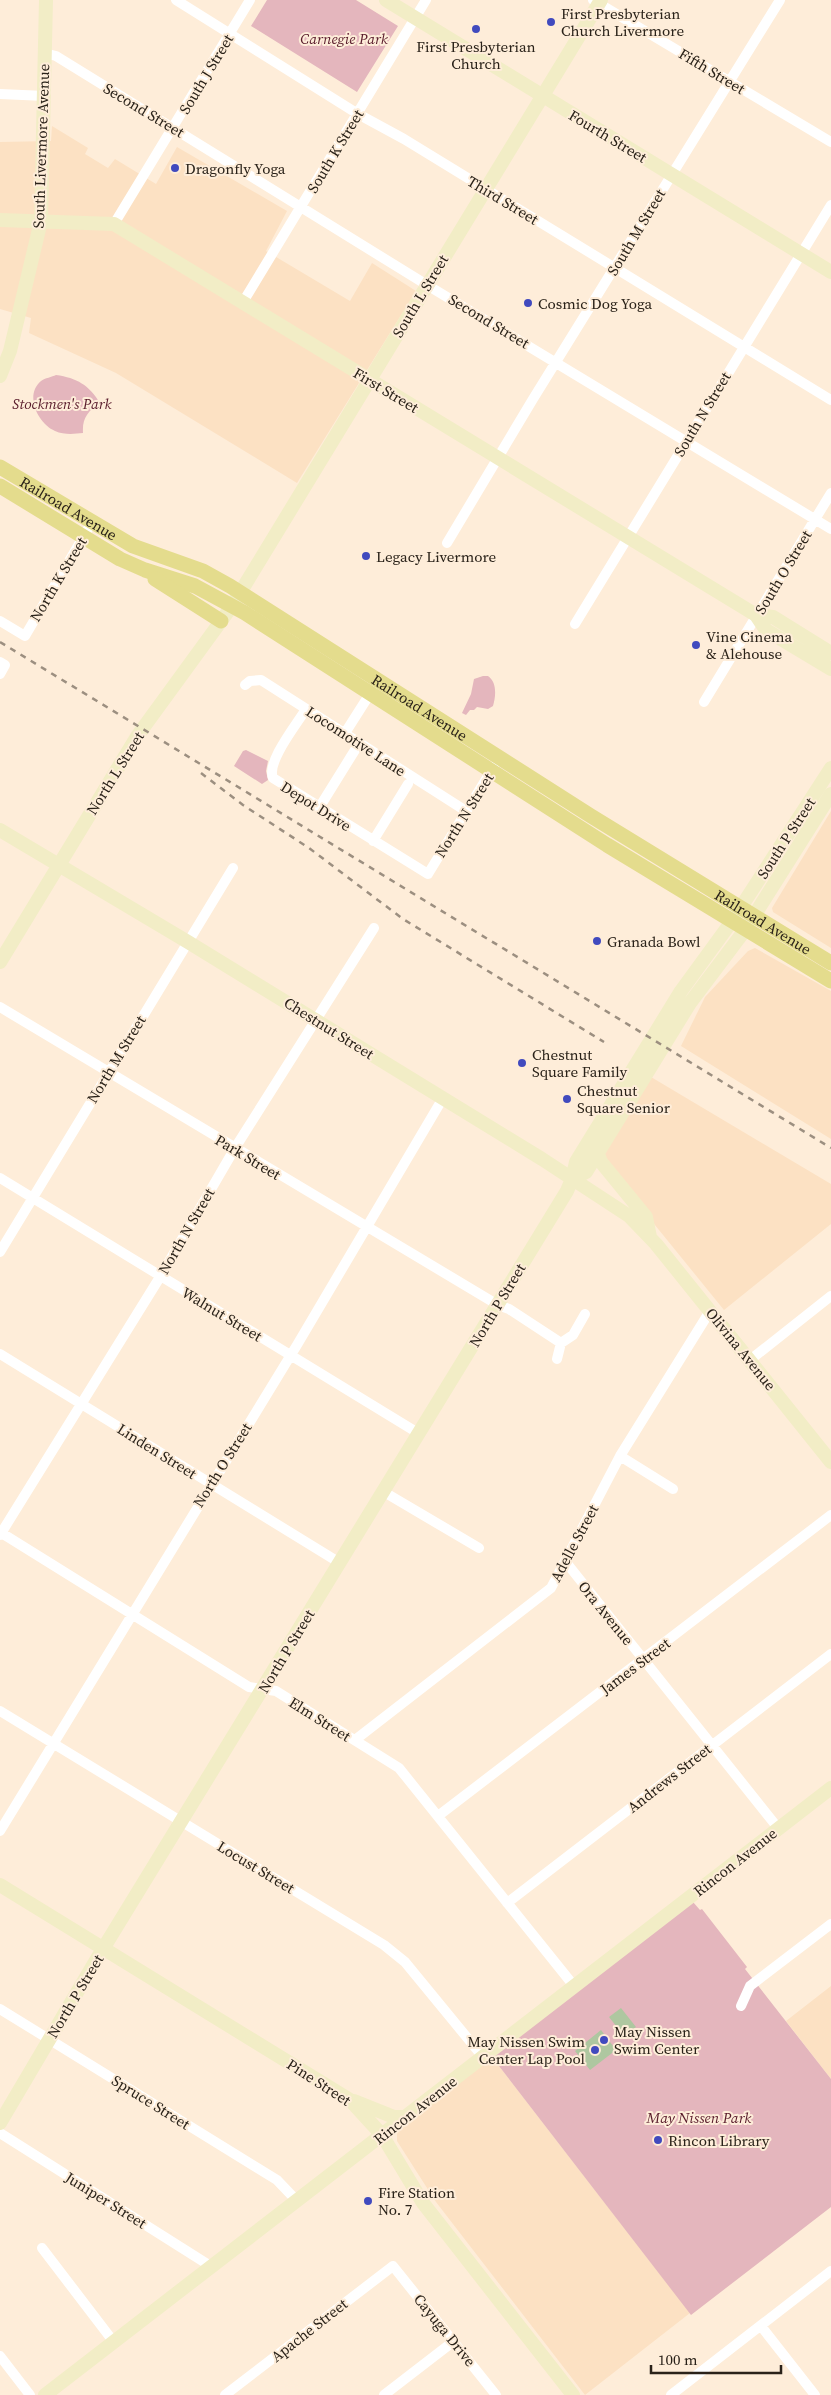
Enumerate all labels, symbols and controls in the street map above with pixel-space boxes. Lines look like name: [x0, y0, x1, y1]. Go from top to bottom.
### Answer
place label: First Presbyterian Church Livermore: [561, 3, 684, 41]
marker: First Presbyterian Church Livermore: [545, 16, 557, 28]
marker: First Presbyterian Church: [470, 23, 482, 35]
park label: Carnegie Park: [300, 28, 389, 49]
street label: South J Street: [174, 30, 238, 118]
place label: First Presbyterian Church: [416, 36, 536, 74]
street label: Fifth Street: [675, 43, 749, 99]
street label: South Livermore Avenue: [28, 63, 54, 229]
street label: Second Street: [100, 78, 188, 142]
street label: Fourth Street: [565, 104, 651, 168]
street label: South K Street: [302, 105, 368, 197]
place label: Dragonfly Yoga: [185, 158, 286, 179]
marker: Dragonfly Yoga: [169, 162, 181, 174]
street label: Third Street: [464, 171, 543, 230]
street label: South M Street: [602, 185, 670, 279]
street label: South L Street: [387, 251, 453, 341]
street label: Second Street: [445, 289, 533, 353]
place label: Cosmic Dog Yoga: [538, 293, 653, 314]
marker: Cosmic Dog Yoga: [522, 297, 534, 309]
street label: First Street: [349, 362, 423, 418]
street label: South N Street: [668, 368, 736, 460]
park label: Stockmen's Park: [12, 393, 113, 414]
street label: Railroad Avenue: [16, 471, 122, 545]
street label: South O Street: [750, 526, 816, 618]
street label: North K Street: [24, 533, 92, 625]
place label: Legacy Livermore: [376, 546, 497, 567]
marker: Legacy Livermore: [360, 550, 372, 562]
place label: Vine Cinema & Alehouse: [706, 626, 793, 664]
marker: Vine Cinema & Alehouse: [690, 639, 702, 651]
street label: Railroad Avenue: [368, 669, 472, 745]
street label: Locomotive Lane: [302, 701, 410, 781]
street label: North L Street: [81, 727, 149, 819]
street label: North N Street: [430, 768, 499, 861]
street label: Depot Drive: [277, 776, 356, 836]
street label: South P Street: [752, 793, 820, 883]
street label: Railroad Avenue: [711, 884, 816, 959]
place label: Granada Bowl: [607, 931, 701, 952]
marker: Granada Bowl: [591, 935, 603, 947]
street label: Chestnut Street: [280, 992, 378, 1064]
street label: North M Street: [82, 1011, 151, 1107]
place label: Chestnut Square Family: [532, 1044, 628, 1082]
marker: Chestnut Square Family: [516, 1057, 528, 1069]
place label: Chestnut Square Senior: [577, 1080, 671, 1118]
marker: Chestnut Square Senior: [561, 1093, 573, 1105]
street label: Park Street: [211, 1129, 285, 1185]
street label: North N Street: [153, 1184, 219, 1278]
street label: North P Street: [464, 1259, 530, 1351]
street label: Walnut Street: [178, 1282, 266, 1346]
street label: Olivina Avenue: [701, 1303, 781, 1395]
street label: Linden Street: [113, 1418, 201, 1484]
street label: North O Street: [188, 1419, 256, 1511]
street label: Adelle Street: [545, 1501, 603, 1585]
street label: Ora Avenue: [574, 1576, 639, 1650]
street label: North P Street: [253, 1605, 319, 1697]
street label: James Street: [595, 1633, 674, 1700]
street label: Elm Street: [285, 1692, 355, 1746]
street label: Andrews Street: [623, 1738, 715, 1817]
street label: Rincon Avenue: [689, 1823, 781, 1901]
street label: Locust Street: [213, 1836, 299, 1898]
street label: North P Street: [42, 1950, 108, 2042]
place label: May Nissen Swim Center: [614, 2021, 700, 2059]
place label: May Nissen Swim Center Lap Pool: [468, 2031, 586, 2069]
marker: May Nissen Swim Center: [598, 2034, 610, 2046]
marker: May Nissen Swim Center Lap Pool: [589, 2044, 601, 2056]
street label: Pine Street: [283, 2053, 355, 2111]
street label: Spruce Street: [108, 2070, 194, 2134]
street label: Rincon Avenue: [369, 2071, 461, 2149]
park label: May Nissen Park: [646, 2107, 752, 2128]
place label: Rincon Library: [668, 2130, 770, 2151]
marker: Rincon Library: [652, 2134, 664, 2146]
street label: Juniper Street: [60, 2166, 151, 2233]
place label: Fire Station No. 7: [378, 2182, 455, 2220]
marker: Fire Station No. 7: [362, 2195, 374, 2207]
street label: Cayuga Drive: [409, 2289, 481, 2371]
street label: Apache Street: [266, 2293, 352, 2367]
scale bar: [651, 2342, 781, 2374]
text: 100 m: [658, 2349, 698, 2370]

